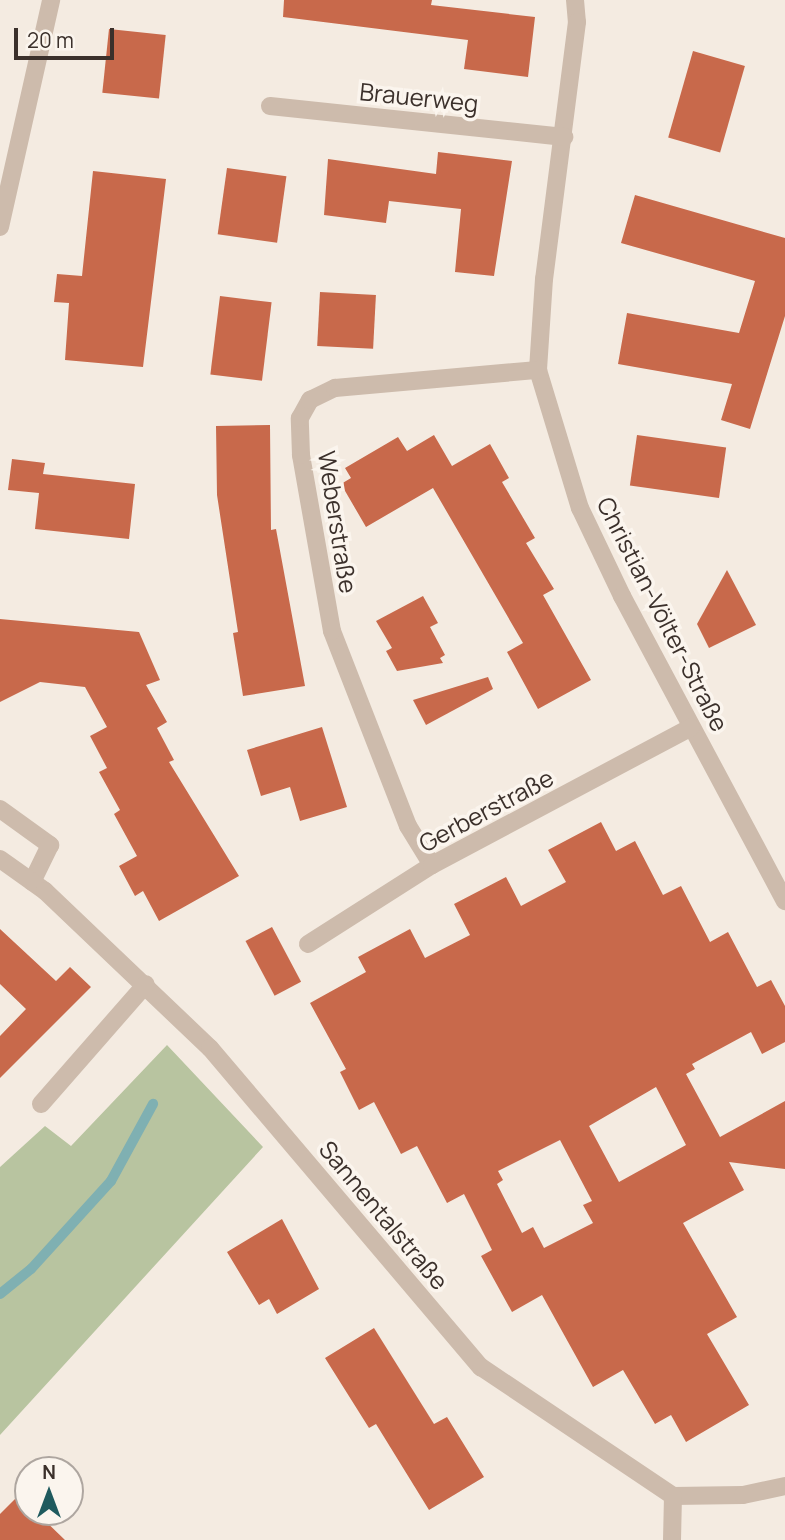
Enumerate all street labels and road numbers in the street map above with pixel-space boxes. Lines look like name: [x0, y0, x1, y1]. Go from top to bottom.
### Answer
street label: Brauerweg: [358, 76, 480, 118]
street label: Weberstraße: [313, 449, 363, 595]
street label: Christian-Völter-Straße: [591, 492, 735, 736]
street label: Gerberstraße: [414, 763, 558, 857]
street label: Sannentalstraße: [313, 1135, 455, 1295]

